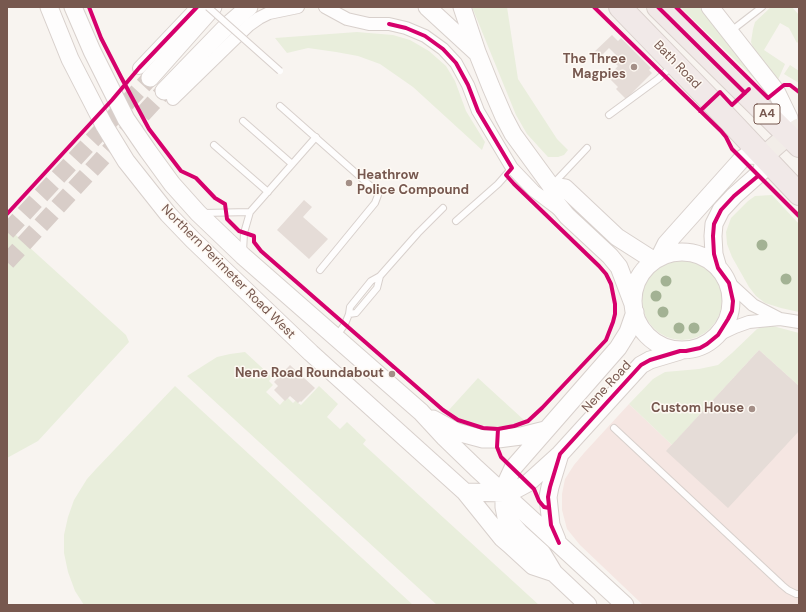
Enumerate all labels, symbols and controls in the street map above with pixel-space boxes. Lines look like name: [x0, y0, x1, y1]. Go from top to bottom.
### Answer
street label: Bath Road: [650, 38, 704, 92]
place label: The Three Magpies: [563, 52, 626, 83]
marker: The Three Magpies: [629, 62, 639, 72]
road number: A4: [754, 104, 780, 124]
place label: Heathrow Police Compound: [357, 168, 469, 199]
marker: Heathrow Police Compound: [344, 178, 354, 188]
street label: Northern Perimeter Road West: [158, 202, 298, 342]
street label: Nene Road: [579, 358, 635, 416]
place label: Nene Road Roundabout: [235, 366, 384, 382]
marker: Nene Road Roundabout: [387, 369, 397, 379]
place label: Custom House: [651, 401, 744, 417]
marker: Custom House: [747, 404, 757, 414]

